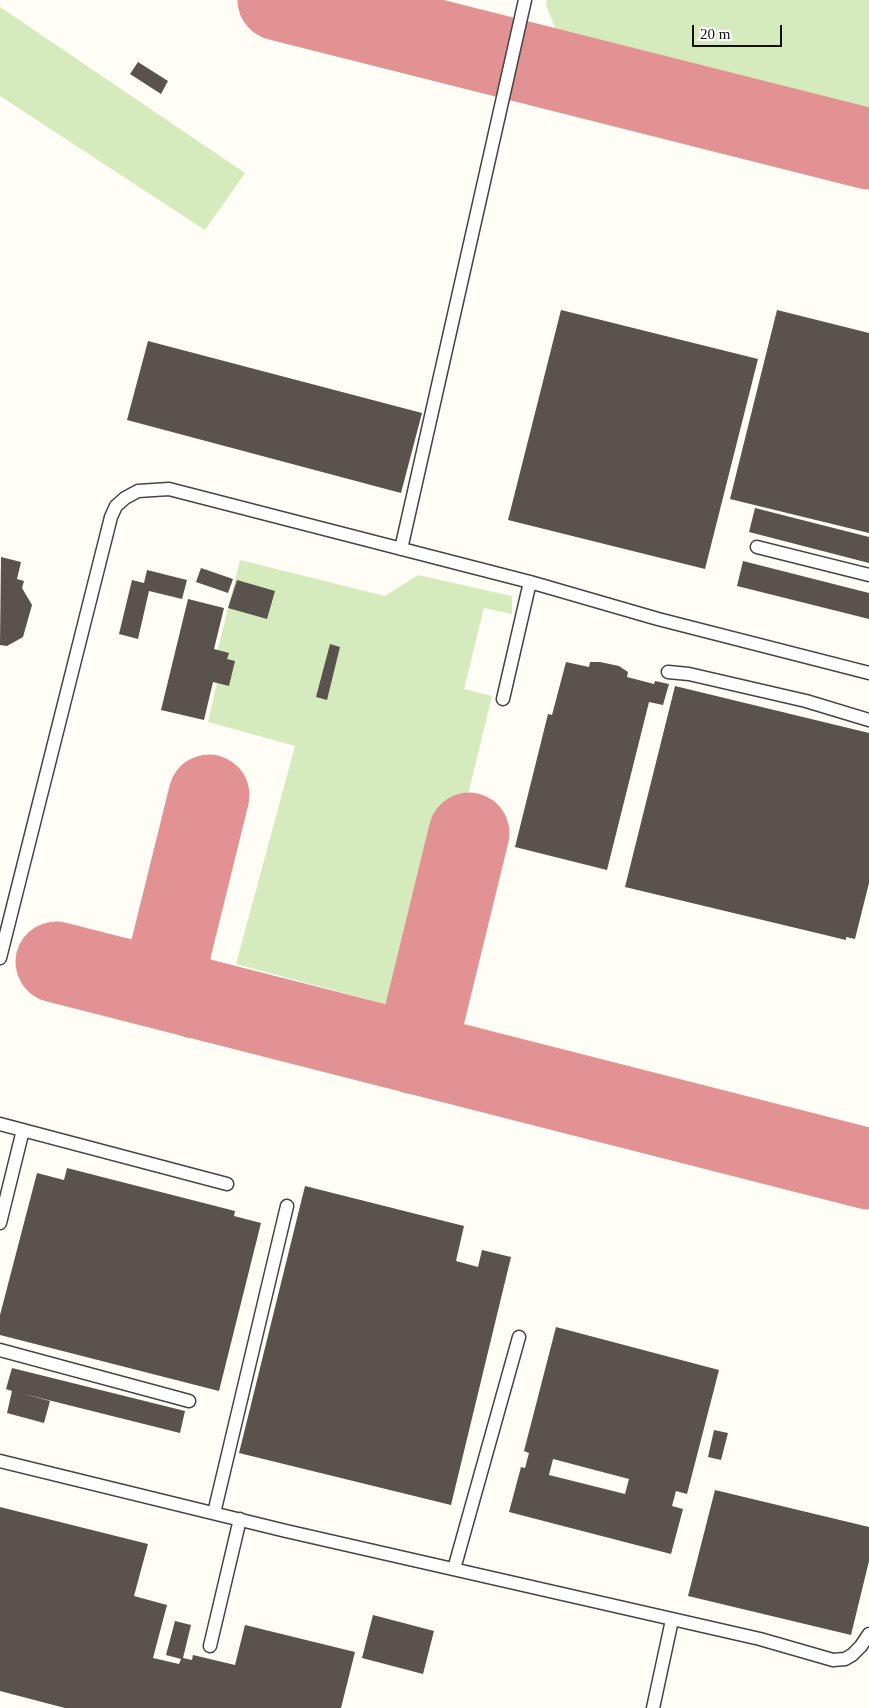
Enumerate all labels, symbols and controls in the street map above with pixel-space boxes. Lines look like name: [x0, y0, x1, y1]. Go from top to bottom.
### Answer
scale bar: [694, 15, 784, 47]
text: 20 m: [700, 26, 730, 42]

